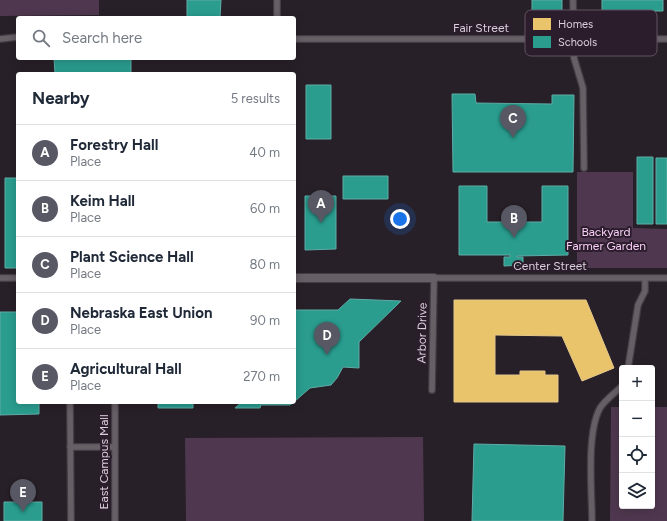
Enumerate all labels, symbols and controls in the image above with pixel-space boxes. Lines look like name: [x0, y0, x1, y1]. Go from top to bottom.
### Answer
legend: [525, 10, 657, 56]
search box: [16, 16, 296, 60]
text: Homes: [558, 18, 593, 31]
street label: Fair Street: [453, 21, 509, 35]
icon: search: [30, 27, 52, 49]
text: Search here: [62, 29, 142, 47]
text: Schools: [558, 36, 597, 49]
text: Nearby: [32, 88, 90, 108]
text: 5 results: [231, 91, 280, 106]
pin: C: [500, 105, 526, 138]
text: Forestry Hall: [70, 136, 158, 154]
text: A: [40, 145, 50, 160]
text: 40 m: [249, 145, 280, 160]
text: Place: [70, 154, 101, 169]
pin: A: [308, 190, 334, 223]
text: Keim Hall: [70, 192, 135, 210]
text: B: [41, 201, 49, 216]
text: 60 m: [250, 201, 280, 216]
pin: B: [501, 205, 527, 238]
your location: [390, 209, 410, 229]
text: Place: [70, 210, 101, 225]
park label: Backyard Farmer Garden: [566, 225, 646, 253]
text: Plant Science Hall: [70, 248, 194, 266]
text: C: [40, 257, 50, 272]
text: 80 m: [249, 257, 280, 272]
street label: Center Street: [513, 259, 587, 273]
text: Place: [70, 266, 101, 281]
street label: Arbor Drive: [414, 302, 430, 364]
text: Nebraska East Union: [70, 304, 212, 322]
text: D: [40, 313, 50, 328]
text: 90 m: [250, 313, 280, 328]
text: Place: [70, 322, 101, 337]
pin: D: [314, 322, 340, 355]
text: Agricultural Hall: [70, 360, 182, 378]
map controls: [619, 365, 655, 509]
button: +: [619, 365, 655, 401]
text: E: [41, 369, 49, 384]
text: 270 m: [243, 369, 280, 384]
text: Place: [70, 378, 101, 393]
button: −: [619, 401, 655, 437]
street label: East Campus Mall: [97, 414, 111, 510]
button: locate: [619, 437, 655, 473]
button: layers: [619, 473, 655, 509]
pin: E: [10, 479, 36, 512]

